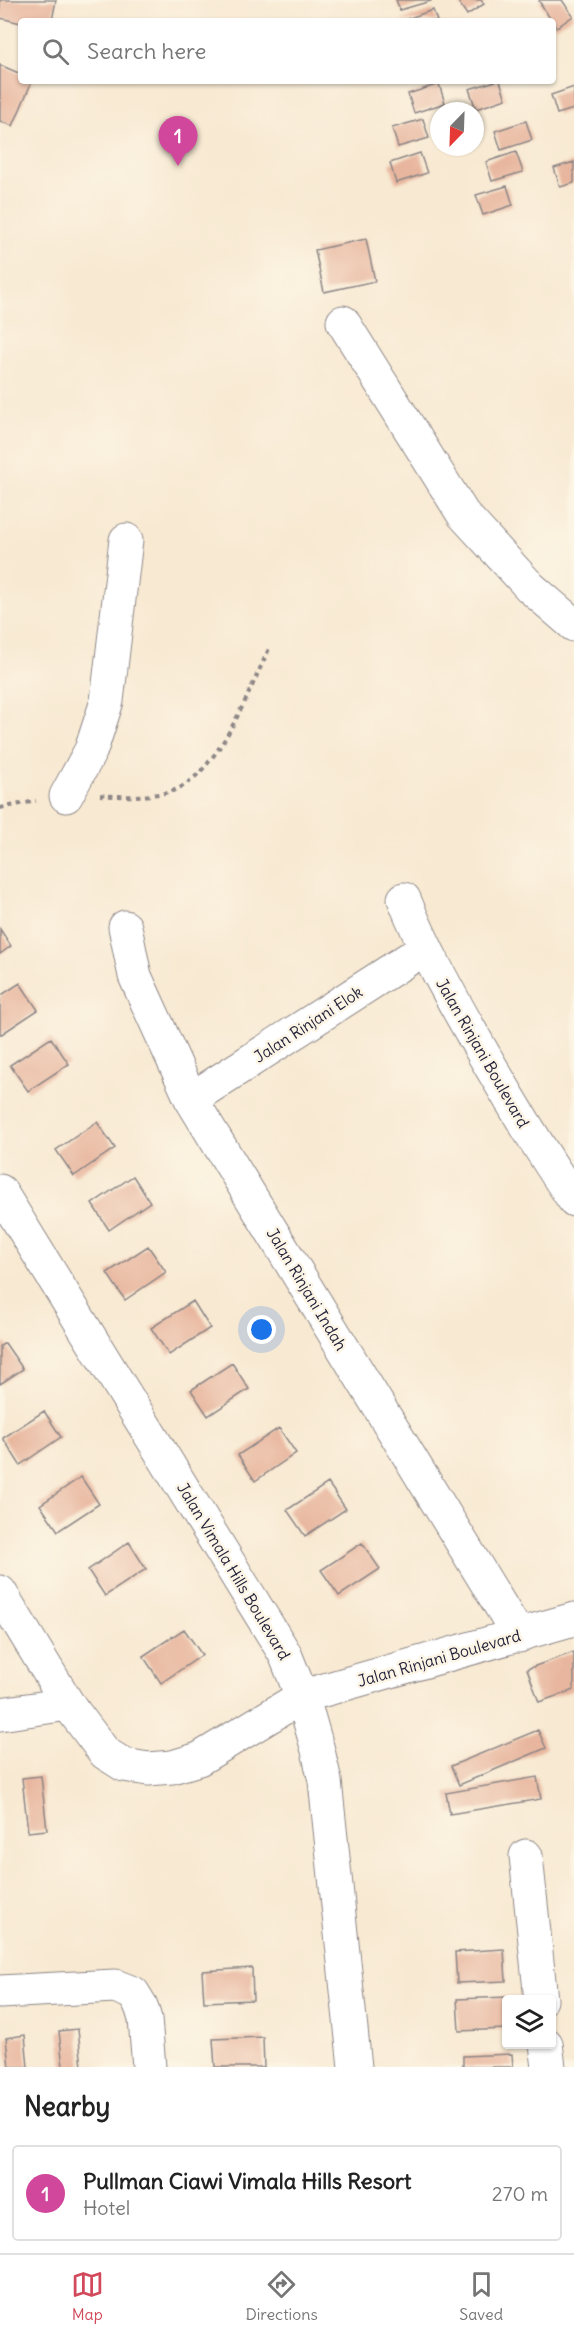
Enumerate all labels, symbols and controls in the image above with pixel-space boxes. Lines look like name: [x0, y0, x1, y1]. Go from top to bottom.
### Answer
search box: [18, 18, 556, 84]
icon: search: [39, 35, 72, 68]
text: Search here: [87, 37, 206, 65]
north arrow: [430, 102, 484, 156]
pin: 1: [158, 116, 198, 166]
street label: Jalan Rinjani Boulevard: [432, 975, 534, 1131]
street label: Jalan Rinjani Elok: [250, 981, 366, 1067]
street label: Jalan Rinjani Indah: [263, 1224, 351, 1354]
your location: [247, 1315, 276, 1344]
street label: Jalan Vimala Hills Boulevard: [173, 1479, 295, 1663]
street label: Jalan Rinjani Boulevard: [355, 1625, 523, 1691]
map controls: [502, 1995, 556, 2049]
button: layers: [502, 1995, 556, 2049]
text: Nearby: [24, 2090, 110, 2123]
text: Pullman Ciawi Vimala Hills Resort: [83, 2167, 411, 2195]
text: 1: [42, 2181, 49, 2206]
text: 270 m: [492, 2181, 548, 2206]
text: Hotel: [83, 2195, 130, 2220]
tab: Map: [71, 2268, 104, 2324]
tab: Directions: [245, 2268, 318, 2324]
tab: Saved: [459, 2268, 503, 2324]

